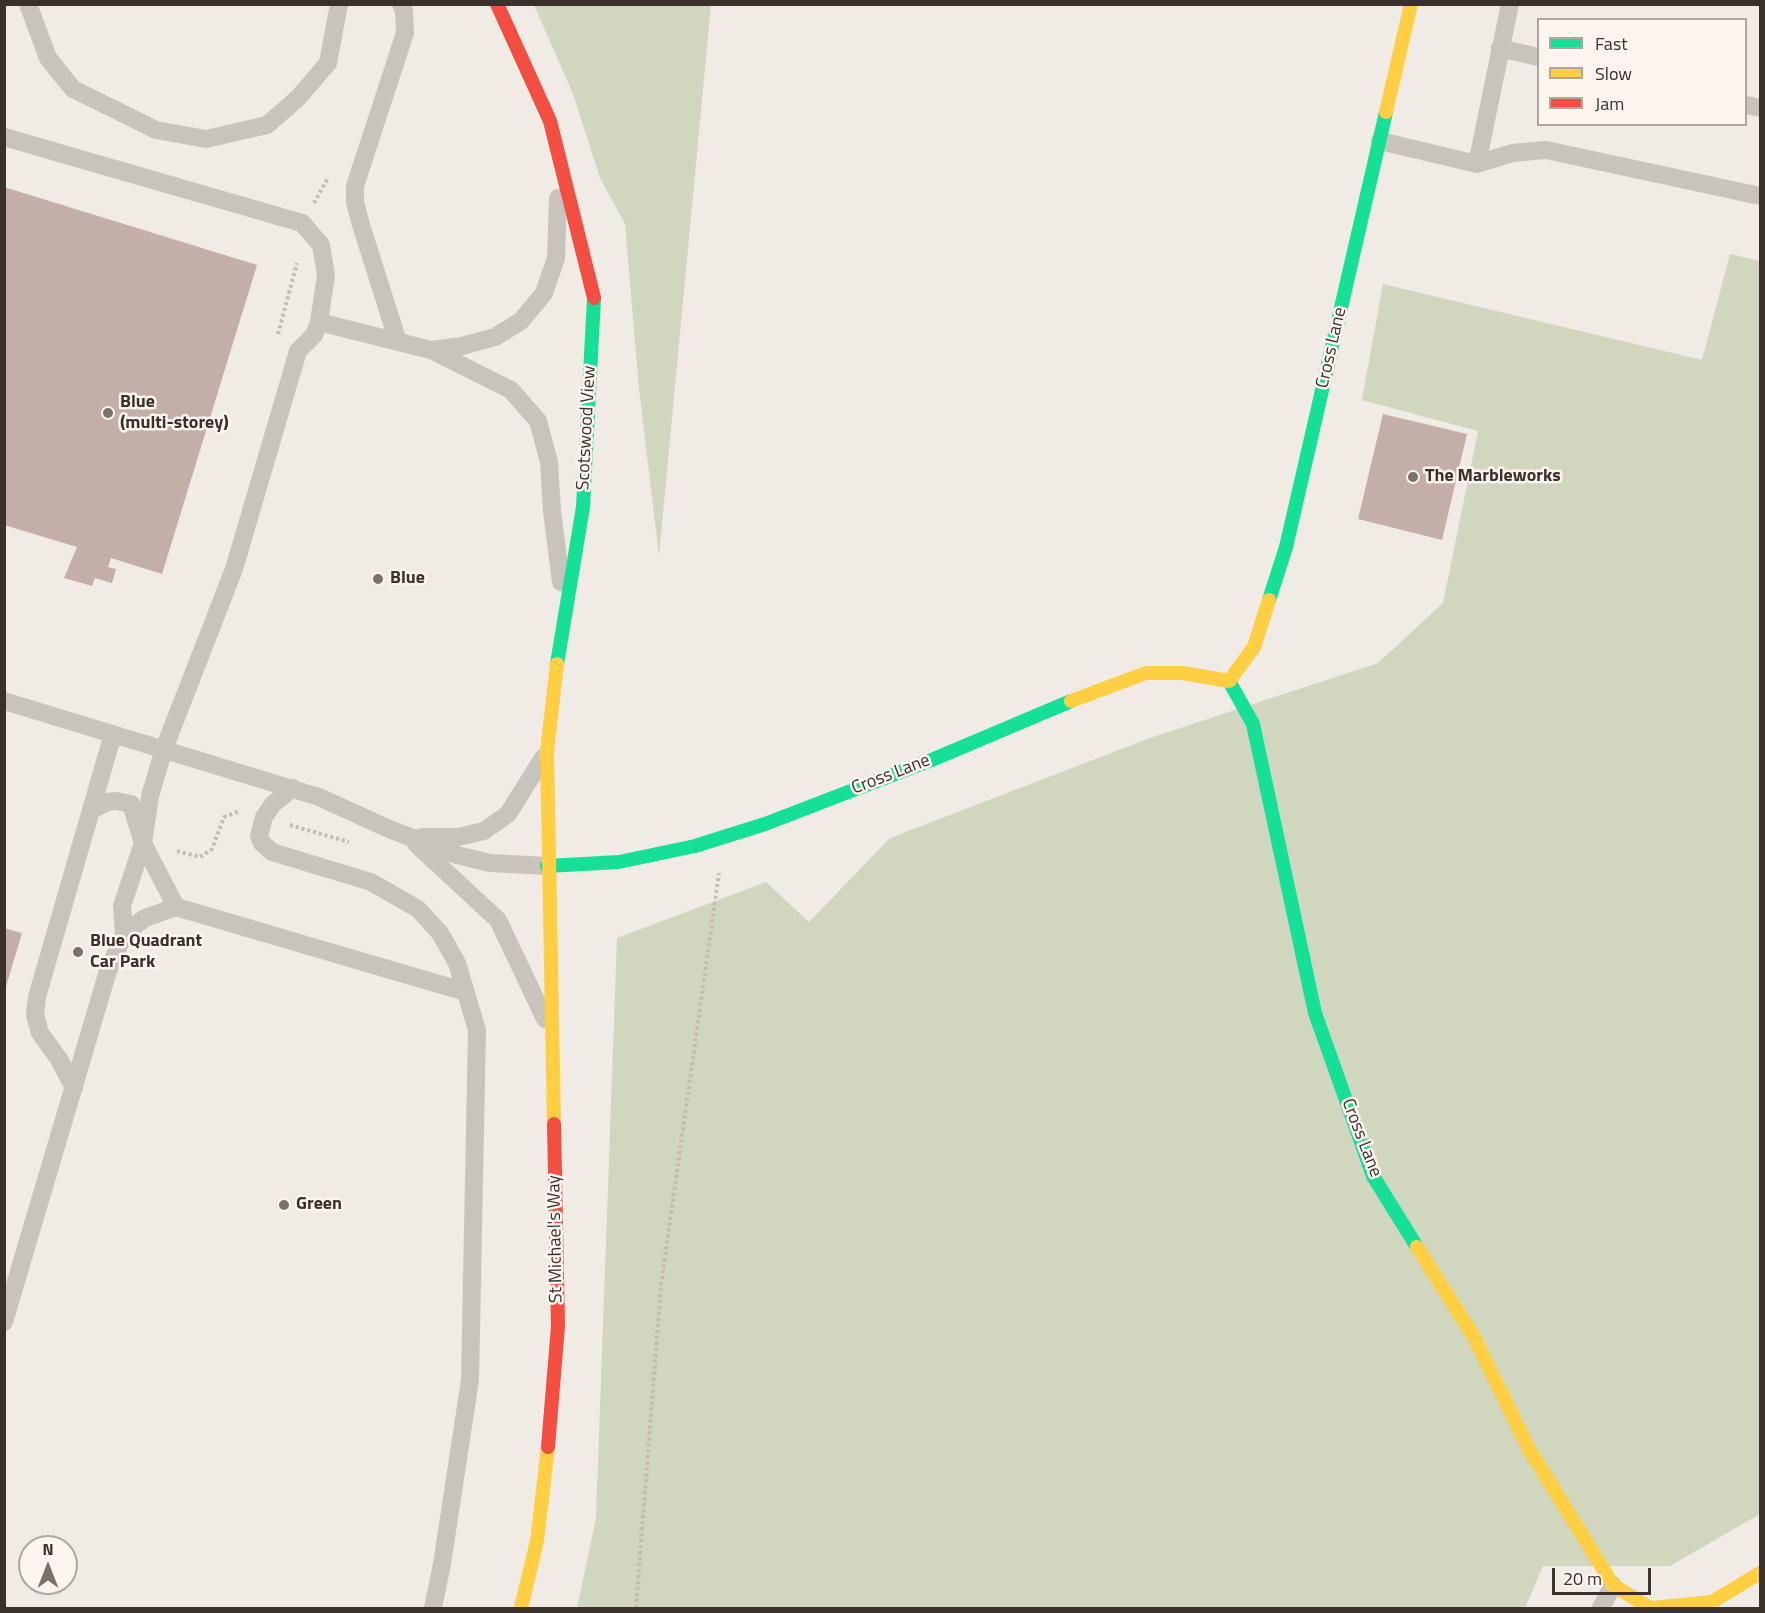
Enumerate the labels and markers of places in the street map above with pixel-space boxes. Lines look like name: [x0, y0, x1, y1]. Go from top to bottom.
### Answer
place label: Blue (multi-storey): [120, 392, 229, 434]
marker: Blue (multi-storey): [101, 406, 115, 420]
place label: The Marbleworks: [1425, 466, 1561, 488]
marker: The Marbleworks: [1406, 470, 1420, 484]
place label: Blue: [390, 568, 425, 590]
marker: Blue: [371, 572, 385, 586]
place label: Blue Quadrant Car Park: [90, 931, 202, 974]
marker: Blue Quadrant Car Park: [71, 945, 85, 959]
place label: Green: [296, 1194, 342, 1216]
marker: Green: [277, 1198, 291, 1212]

